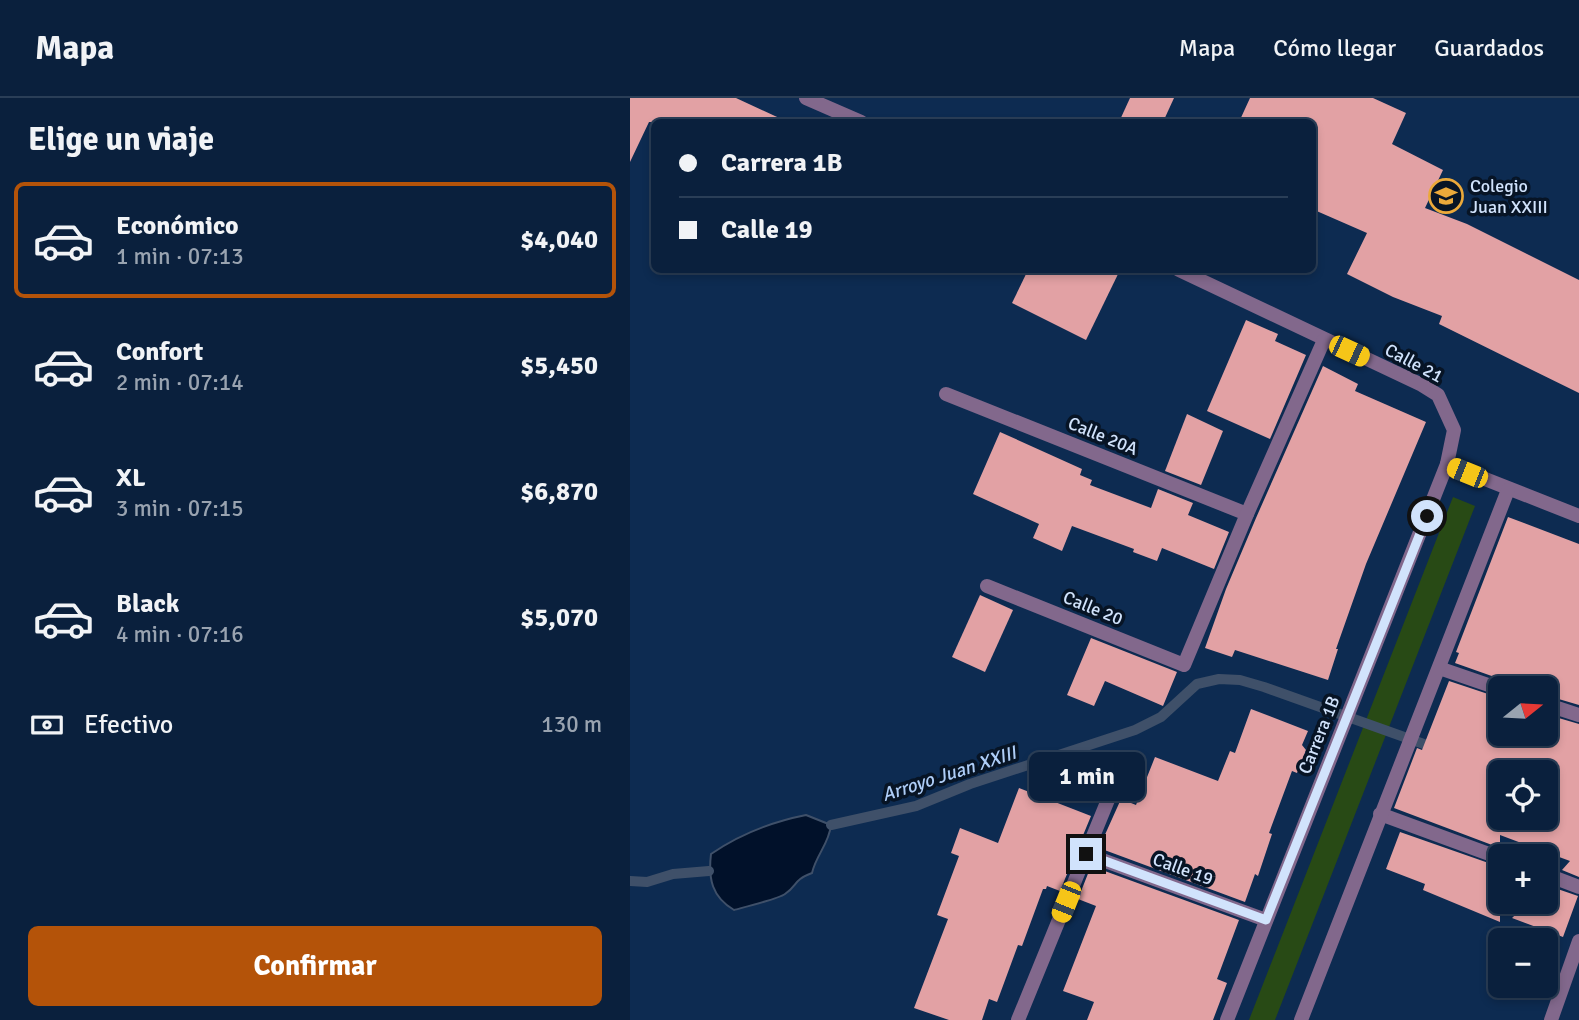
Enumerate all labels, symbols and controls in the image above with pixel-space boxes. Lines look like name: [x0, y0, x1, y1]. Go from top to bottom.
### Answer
text: Mapa: [35, 28, 114, 69]
text: Mapa: [1179, 33, 1235, 63]
text: Cómo llegar: [1273, 33, 1396, 63]
text: Guardados: [1434, 33, 1544, 63]
text: Elige un viaje: [28, 120, 214, 159]
text: Carrera 1B: [721, 147, 842, 179]
place label: Colegio Juan XXIII: [1470, 175, 1548, 218]
school or university icon: Colegio Juan XXIII: [1427, 177, 1465, 215]
icon: car: [32, 209, 95, 272]
text: Económico: [116, 210, 239, 242]
text: Calle 19: [721, 214, 813, 246]
text: $4,040: [520, 224, 598, 256]
text: 1 min · 07:13: [116, 242, 244, 271]
car: [1326, 333, 1373, 369]
icon: car: [32, 335, 95, 398]
text: Confort: [116, 336, 203, 368]
street label: Calle 21: [1381, 339, 1447, 387]
text: $5,450: [520, 350, 598, 382]
text: 2 min · 07:14: [116, 368, 244, 397]
street label: Calle 20A: [1065, 412, 1141, 460]
car: [1444, 455, 1491, 491]
icon: car: [32, 461, 95, 524]
text: XL: [116, 462, 146, 494]
text: $6,870: [520, 476, 598, 508]
text: 3 min · 07:15: [116, 494, 244, 523]
route start: [1411, 500, 1443, 532]
street label: Calle 20: [1060, 586, 1126, 630]
icon: car: [32, 587, 95, 650]
text: Black: [116, 588, 179, 620]
text: $5,070: [520, 602, 598, 634]
text: 4 min · 07:16: [116, 620, 244, 649]
north arrow: [1488, 676, 1558, 746]
map controls: [1488, 676, 1558, 998]
street label: Carrera 1B: [1293, 693, 1345, 777]
icon: cash: [28, 706, 66, 744]
text: Efectivo: [84, 709, 173, 741]
text: 130 m: [541, 710, 602, 739]
water label: Arroyo Juan XXIII: [879, 740, 1021, 807]
callout: 1 min: [1028, 752, 1144, 802]
button: locate: [1488, 760, 1558, 830]
text: 1 min: [1059, 762, 1115, 791]
route end: [1070, 838, 1102, 870]
button: +: [1488, 844, 1558, 914]
street label: Calle 19: [1150, 848, 1216, 890]
car: [1049, 879, 1084, 925]
button: Confirmar: [28, 926, 602, 1006]
button: −: [1488, 928, 1558, 998]

